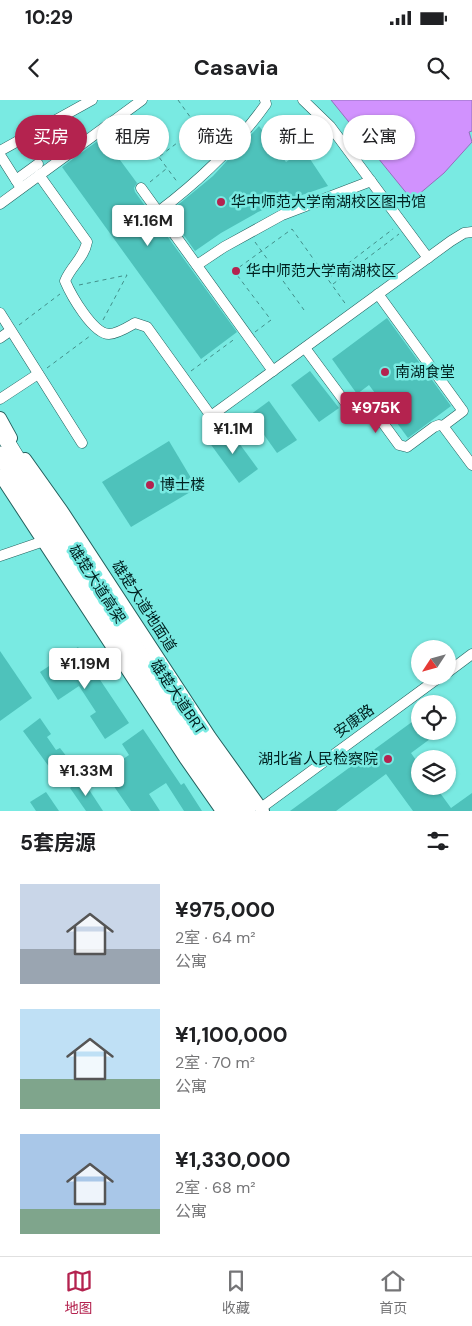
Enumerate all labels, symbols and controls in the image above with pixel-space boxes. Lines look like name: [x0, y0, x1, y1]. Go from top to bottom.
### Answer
text: 10:29: [25, 5, 73, 30]
text: Casavia: [194, 53, 278, 82]
icon: back: [20, 54, 48, 82]
icon: search: [424, 54, 452, 82]
chip: 买房: [15, 115, 87, 160]
chip: 租房: [97, 115, 169, 160]
chip: 筛选: [179, 115, 251, 160]
chip: 新上: [261, 115, 333, 160]
chip: 公寓: [343, 115, 415, 160]
place label: 华中师范大学南湖校区图书馆: [231, 192, 426, 212]
marker: 华中师范大学南湖校区图书馆: [215, 196, 227, 208]
pin: ¥1.16M: [107, 204, 189, 247]
text: ¥1.16M: [123, 210, 173, 231]
place label: 华中师范大学南湖校区: [246, 261, 396, 281]
marker: 华中师范大学南湖校区: [230, 265, 242, 277]
place label: 南湖食堂: [395, 362, 455, 382]
marker: 南湖食堂: [379, 366, 391, 378]
pin: ¥975K: [341, 392, 411, 434]
text: ¥975K: [351, 397, 401, 418]
pin: ¥1.1M: [198, 412, 268, 455]
text: ¥1.1M: [213, 418, 253, 439]
place label: 博士楼: [160, 475, 205, 495]
marker: 博士楼: [144, 479, 156, 491]
street label: 雄楚大道高架: [64, 541, 130, 627]
street label: 雄楚大道地面道: [107, 557, 181, 655]
north arrow: [411, 640, 456, 685]
map controls: [411, 640, 456, 795]
pin: ¥1.19M: [44, 648, 126, 690]
text: ¥1.19M: [60, 653, 110, 674]
street label: 雄楚大道BRT: [146, 656, 210, 738]
button: locate: [411, 695, 456, 740]
street label: 安康路: [330, 700, 378, 742]
place label: 湖北省人民检察院: [258, 749, 378, 769]
button: layers: [411, 750, 456, 795]
marker: 湖北省人民检察院: [382, 753, 394, 765]
pin: ¥1.33M: [45, 754, 127, 797]
text: ¥1.33M: [59, 760, 113, 781]
icon: filters: [424, 827, 452, 855]
text: 5套房源: [20, 829, 96, 857]
text: ¥975,000: [175, 896, 275, 924]
icon: home: [60, 904, 120, 964]
text: 2室 · 64 m²: [175, 927, 255, 948]
text: 公寓: [175, 951, 207, 972]
text: ¥1,100,000: [175, 1021, 288, 1049]
icon: home: [60, 1029, 120, 1089]
text: 2室 · 70 m²: [175, 1052, 255, 1073]
text: 公寓: [175, 1076, 207, 1097]
text: ¥1,330,000: [175, 1146, 290, 1174]
icon: home: [60, 1154, 120, 1214]
text: 2室 · 68 m²: [175, 1177, 255, 1198]
text: 公寓: [175, 1201, 207, 1222]
tab: 地图: [65, 1267, 93, 1317]
tab: 收藏: [222, 1267, 250, 1317]
tab: 首页: [379, 1267, 407, 1317]

